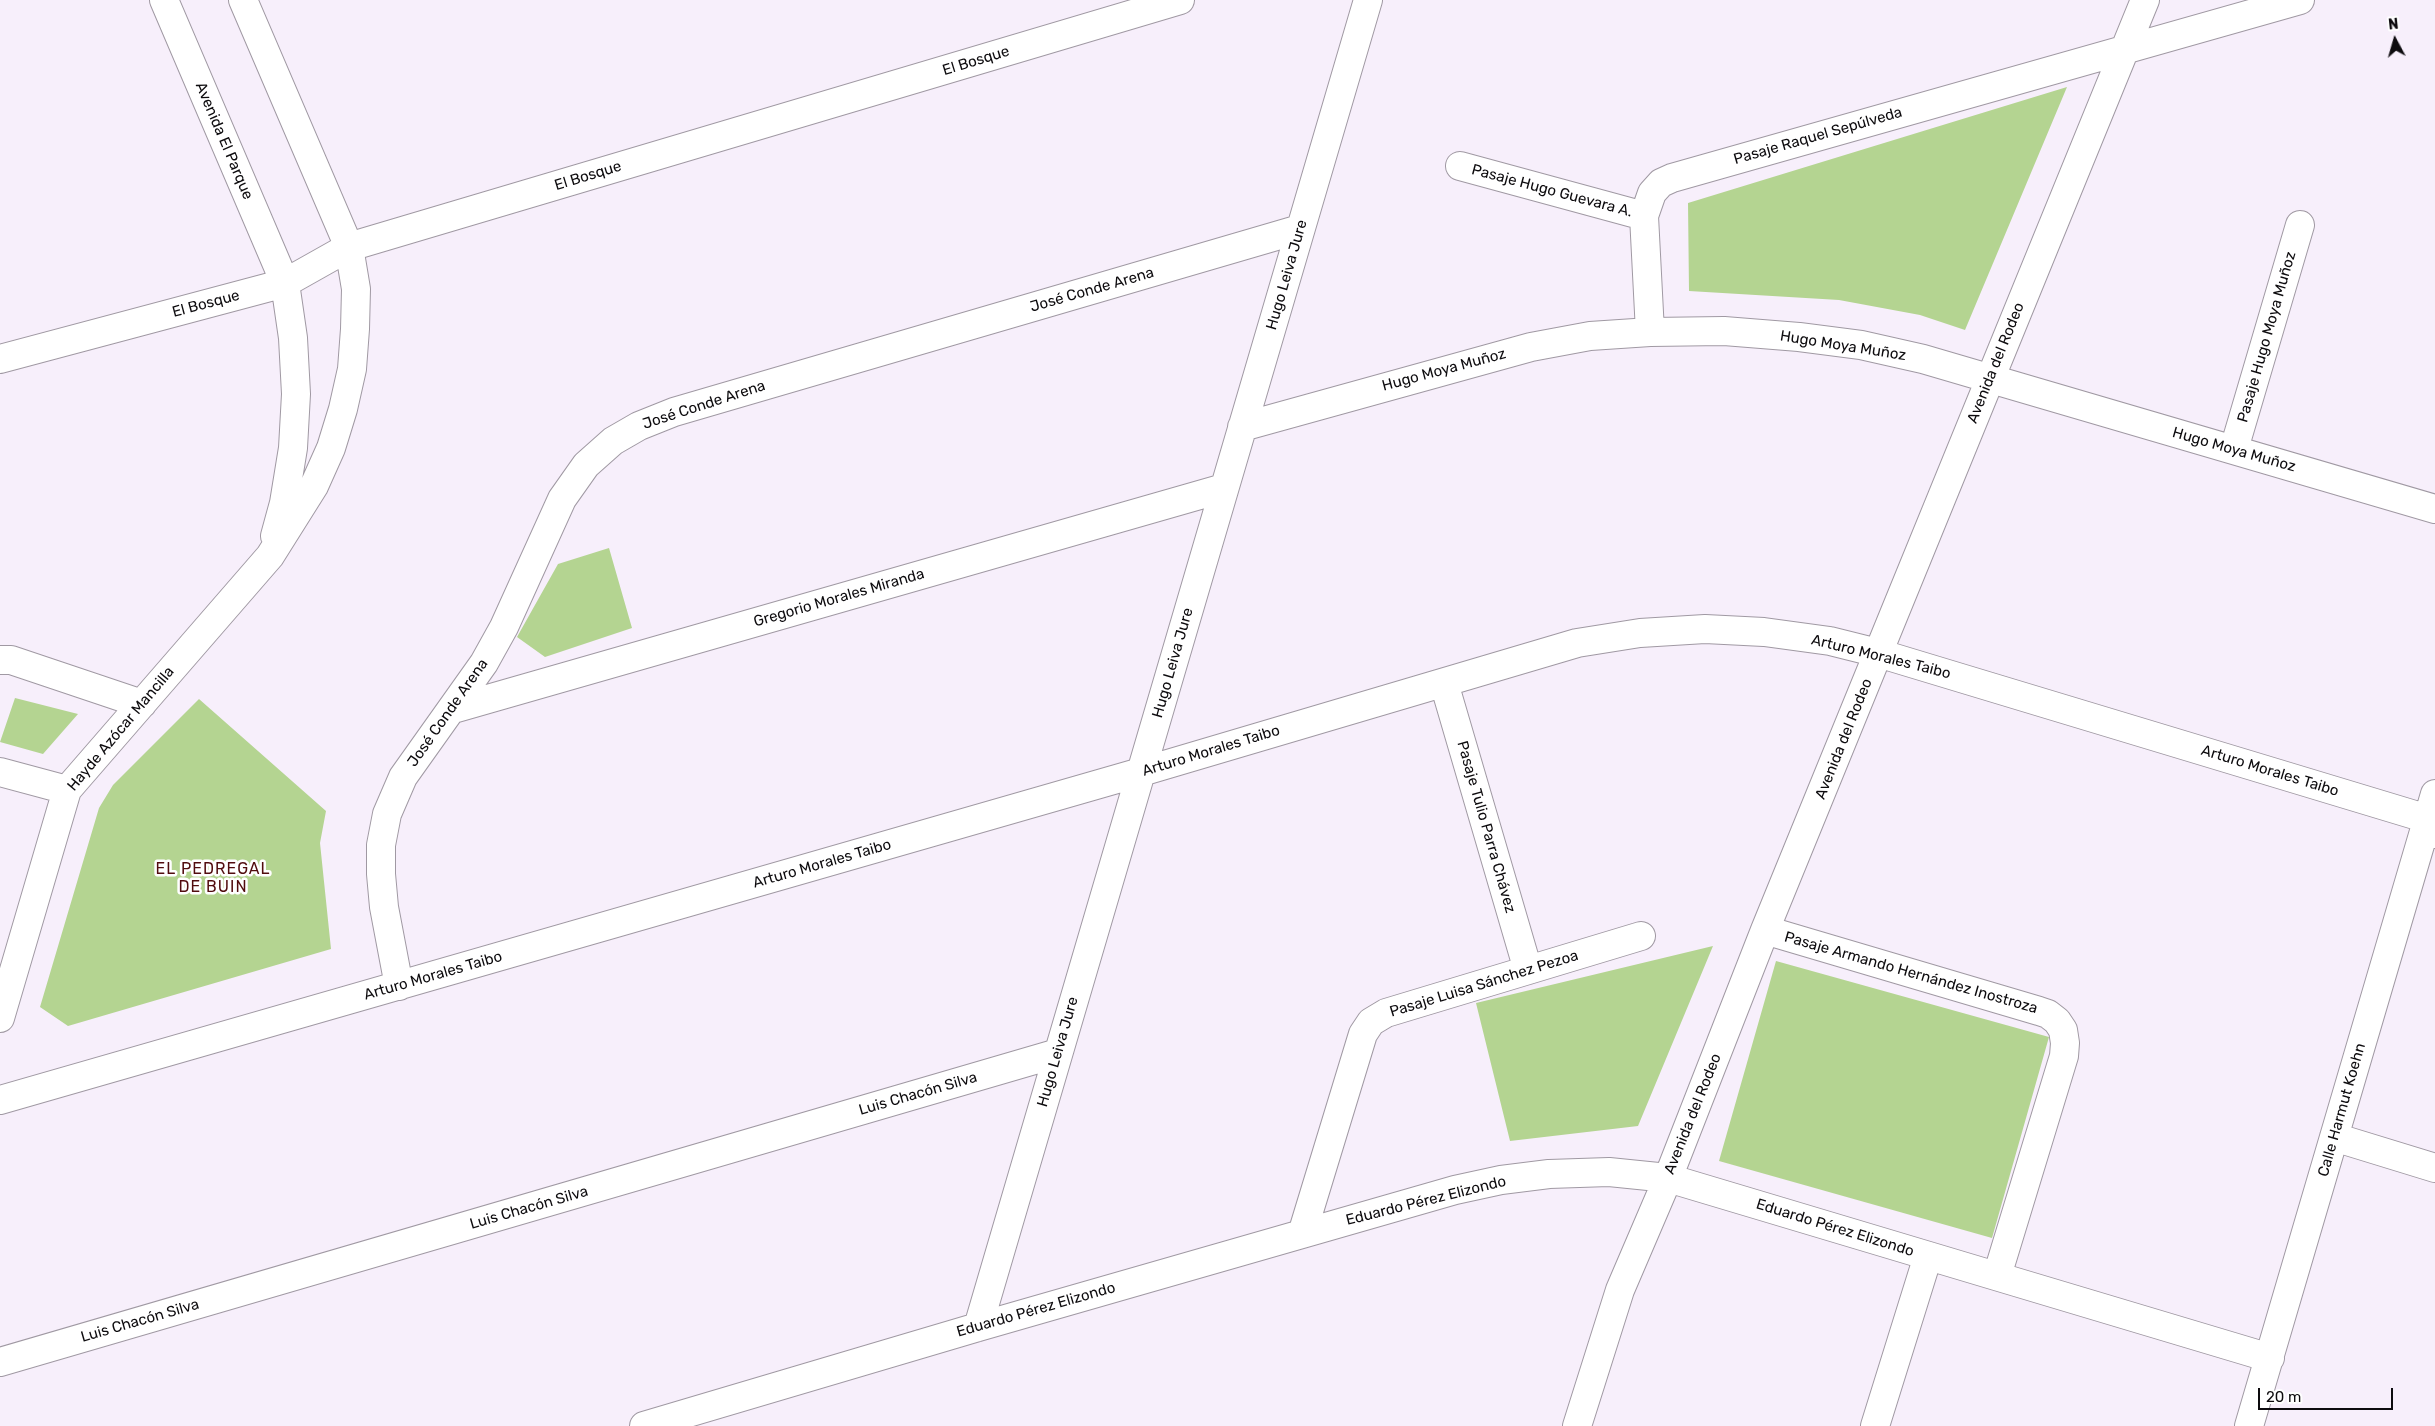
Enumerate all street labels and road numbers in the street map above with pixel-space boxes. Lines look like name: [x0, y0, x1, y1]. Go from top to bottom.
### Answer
street label: El Bosque: [940, 42, 1012, 80]
street label: Avenida El Parque: [191, 80, 257, 202]
street label: Pasaje Raquel Sepúlveda: [1732, 103, 1904, 169]
street label: El Bosque: [552, 157, 624, 195]
street label: Pasaje Hugo Guevara A.: [1470, 161, 1634, 221]
street label: Hugo Leiva Jure: [1263, 218, 1311, 332]
street label: Pasaje Hugo Moya Muñoz: [2234, 249, 2300, 425]
street label: José Conde Arena: [1028, 264, 1156, 316]
street label: El Bosque: [170, 286, 242, 322]
street label: Avenida del Rodeo: [1964, 300, 2028, 426]
street label: Hugo Moya Muñoz: [1779, 327, 1907, 365]
street label: Hugo Moya Muñoz: [1380, 345, 1508, 395]
street label: José Conde Arena: [640, 377, 768, 433]
street label: Hugo Moya Muñoz: [2170, 424, 2298, 476]
street label: Gregorio Morales Miranda: [752, 565, 926, 631]
street label: Hugo Leiva Jure: [1149, 606, 1197, 720]
street label: Arturo Morales Taibo: [1809, 631, 1953, 683]
street label: José Conde Arena: [404, 655, 492, 771]
street label: Hayde Azócar Mancilla: [64, 663, 178, 795]
street label: Avenida del Rodeo: [1812, 676, 1876, 802]
street label: Arturo Morales Taibo: [1140, 721, 1282, 781]
street label: Pasaje Tulio Parra Chávez: [1453, 739, 1519, 915]
street label: Arturo Morales Taibo: [2199, 741, 2341, 801]
street label: Arturo Morales Taibo: [751, 836, 893, 892]
street label: Pasaje Armando Hernández Inostroza: [1782, 928, 2040, 1018]
street label: Pasaje Luisa Sánchez Pezoa: [1387, 947, 1581, 1021]
street label: Arturo Morales Taibo: [362, 948, 504, 1004]
street label: Hugo Leiva Jure: [1034, 995, 1082, 1109]
street label: Calle Harmut Koehn: [2314, 1041, 2370, 1179]
street label: Avenida del Rodeo: [1661, 1051, 1725, 1177]
street label: Luis Chacón Silva: [857, 1069, 979, 1119]
street label: Eduardo Pérez Elizondo: [1344, 1172, 1508, 1230]
street label: Luis Chacón Silva: [468, 1183, 590, 1233]
street label: Eduardo Pérez Elizondo: [1754, 1195, 1916, 1261]
street label: Eduardo Pérez Elizondo: [955, 1279, 1117, 1341]
street label: Luis Chacón Silva: [79, 1296, 201, 1346]

